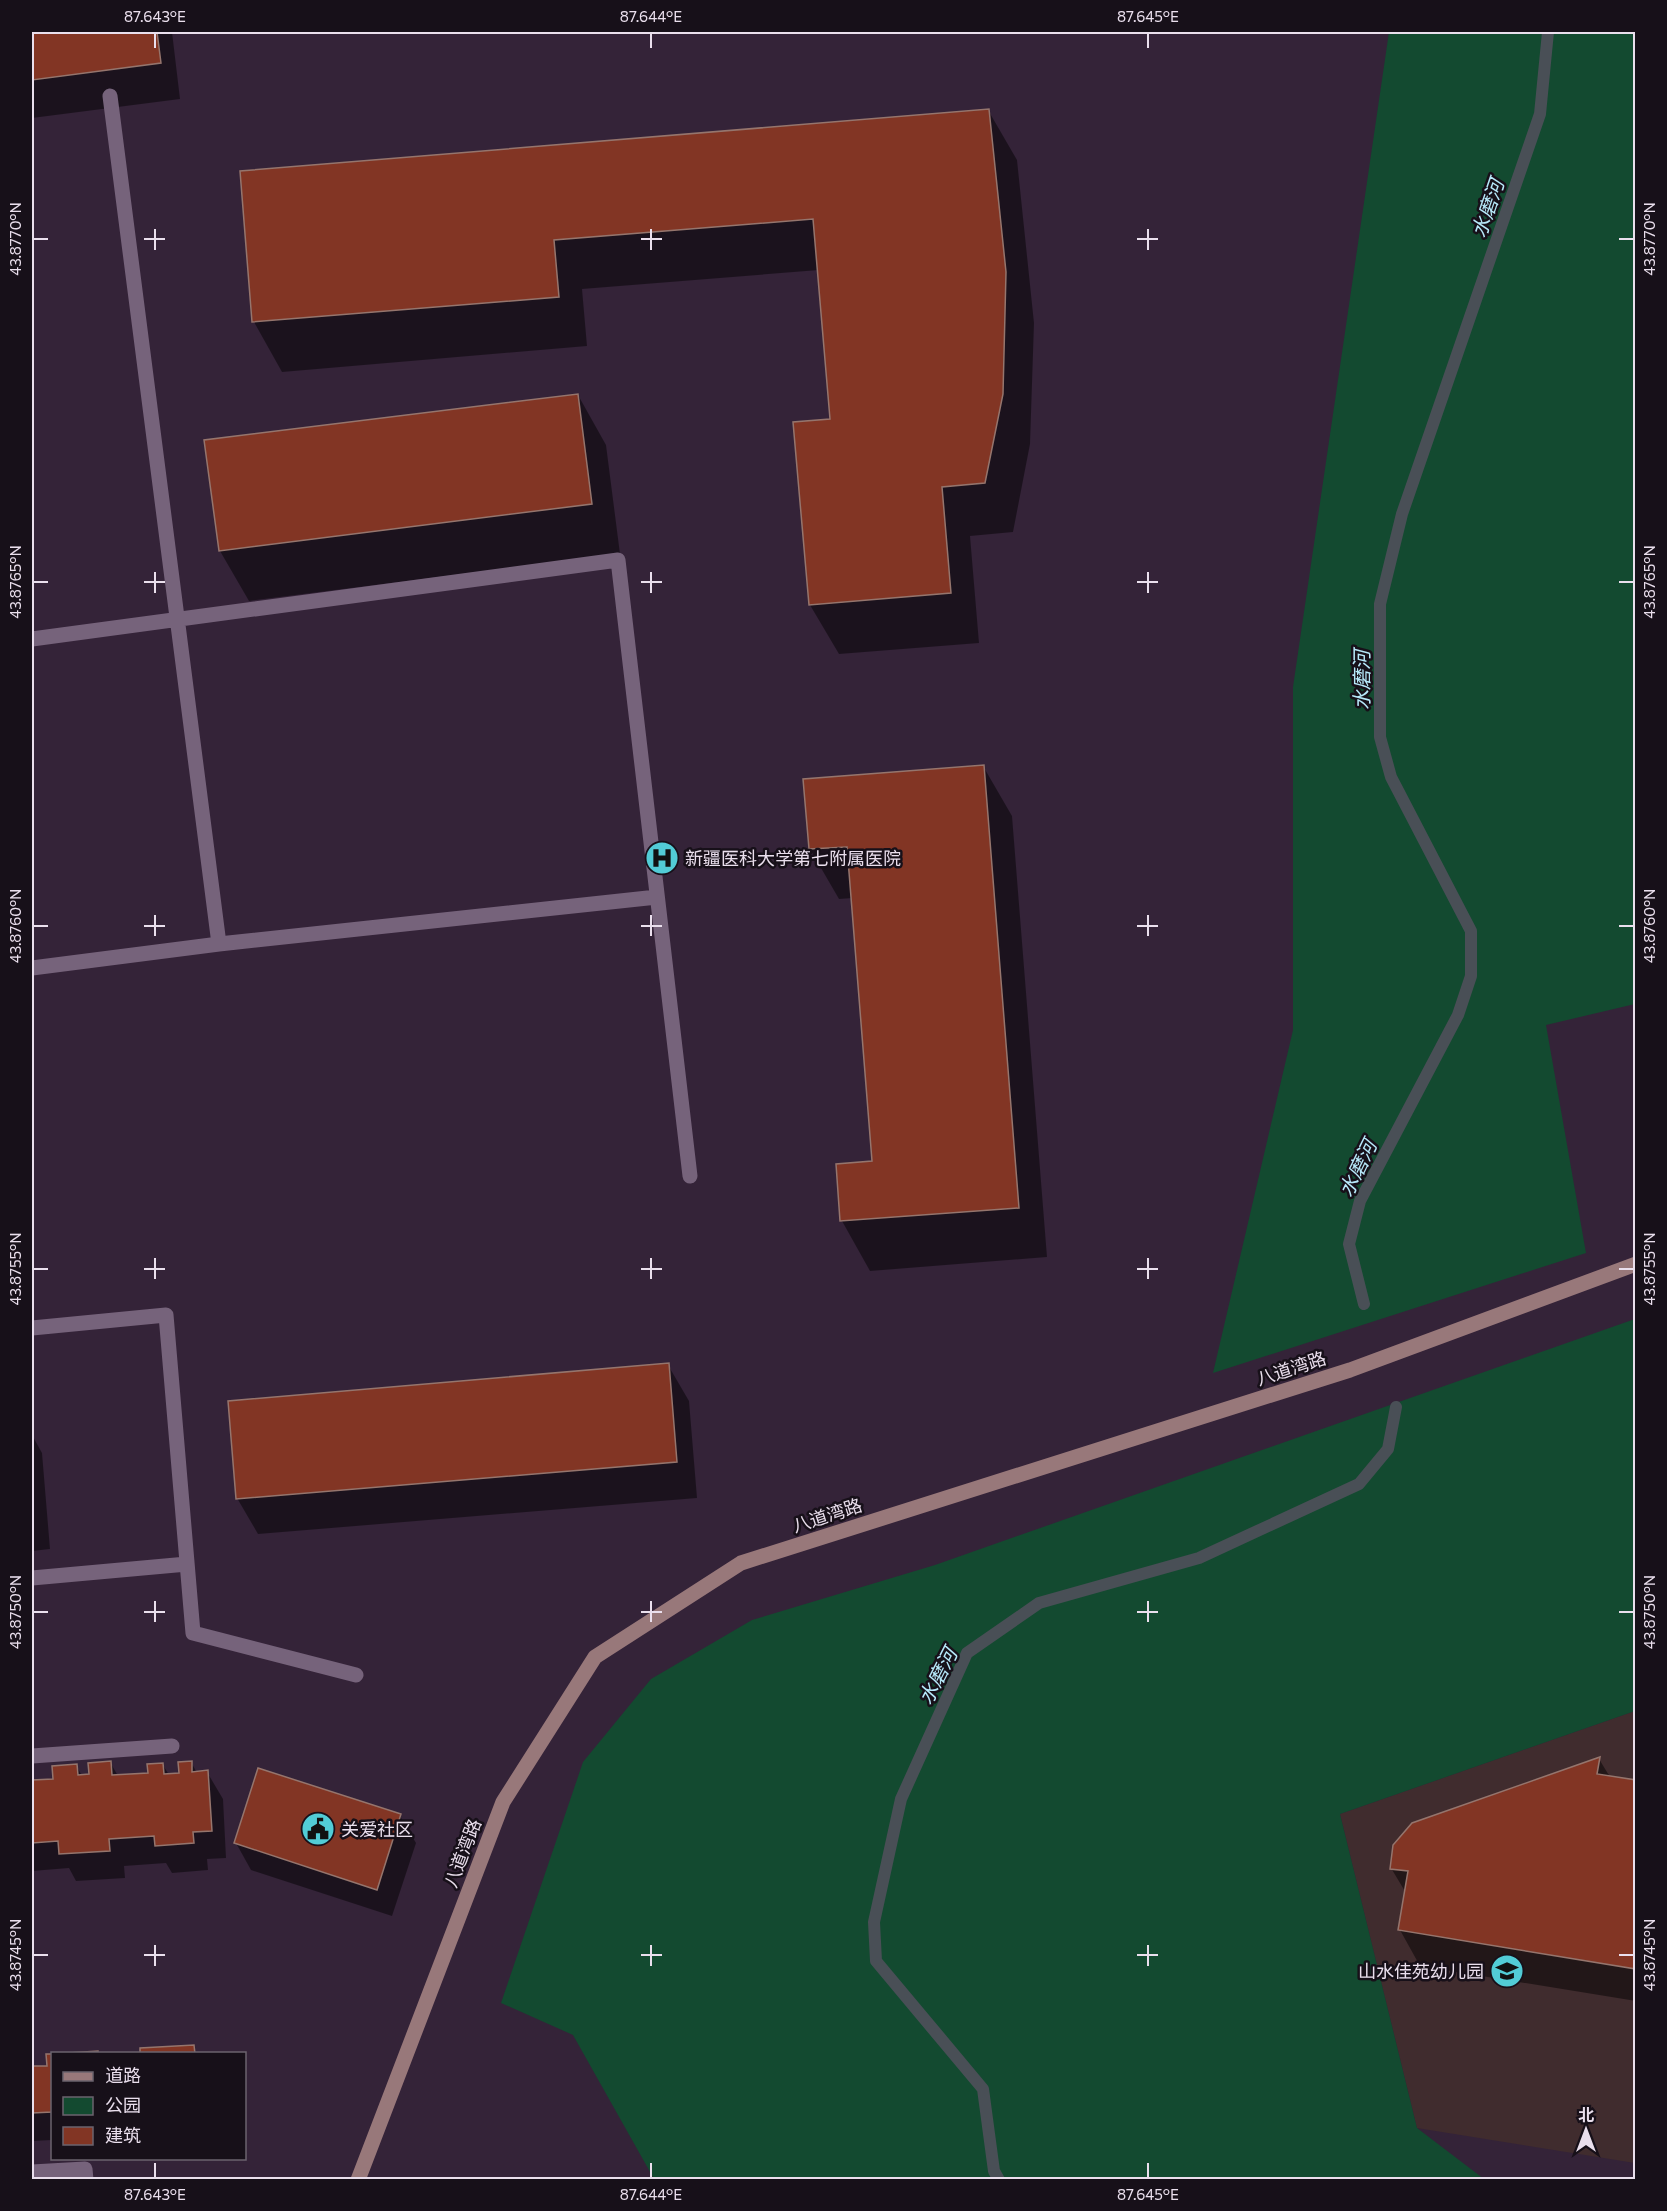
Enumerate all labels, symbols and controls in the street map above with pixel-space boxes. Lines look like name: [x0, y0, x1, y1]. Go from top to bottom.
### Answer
text: 87.643°E: [124, 7, 186, 25]
text: 87.644°E: [620, 7, 682, 25]
text: 87.645°E: [1117, 7, 1179, 25]
water label: 水磨河: [1466, 172, 1509, 240]
text: 43.8770°N: [6, 202, 24, 276]
text: 43.8770°N: [1640, 202, 1658, 276]
text: 43.8765°N: [6, 545, 24, 619]
text: 43.8765°N: [1640, 545, 1658, 619]
water label: 水磨河: [1349, 646, 1373, 710]
hospital icon: 新疆医科大学第七附属医院: [644, 840, 680, 876]
place label: 新疆医科大学第七附属医院: [685, 847, 901, 869]
text: 43.8760°N: [6, 889, 24, 963]
text: 43.8760°N: [1640, 889, 1658, 963]
water label: 水磨河: [1333, 1132, 1383, 1200]
text: 43.8755°N: [6, 1232, 24, 1306]
text: 43.8755°N: [1640, 1232, 1658, 1306]
street label: 八道湾路: [1253, 1346, 1329, 1390]
street label: 八道湾路: [789, 1493, 865, 1537]
text: 43.8750°N: [6, 1575, 24, 1649]
text: 43.8750°N: [1640, 1575, 1658, 1649]
water label: 水磨河: [913, 1640, 963, 1708]
public building icon: 关爱社区: [300, 1811, 336, 1847]
street label: 八道湾路: [439, 1815, 485, 1891]
place label: 关爱社区: [341, 1818, 413, 1840]
text: 43.8745°N: [6, 1919, 24, 1991]
text: 43.8745°N: [1640, 1919, 1658, 1991]
school or university icon: 山水佳苑幼儿园: [1489, 1953, 1525, 1989]
place label: 山水佳苑幼儿园: [1358, 1960, 1484, 1982]
legend: [51, 2052, 246, 2160]
text: 道路: [105, 2064, 141, 2086]
text: 公园: [105, 2094, 141, 2116]
north arrow: [1556, 2100, 1616, 2160]
text: 北: [1578, 2105, 1594, 2124]
text: 建筑: [105, 2124, 141, 2146]
text: 87.643°E: [124, 2185, 186, 2203]
text: 87.644°E: [620, 2185, 682, 2203]
text: 87.645°E: [1117, 2185, 1179, 2203]

